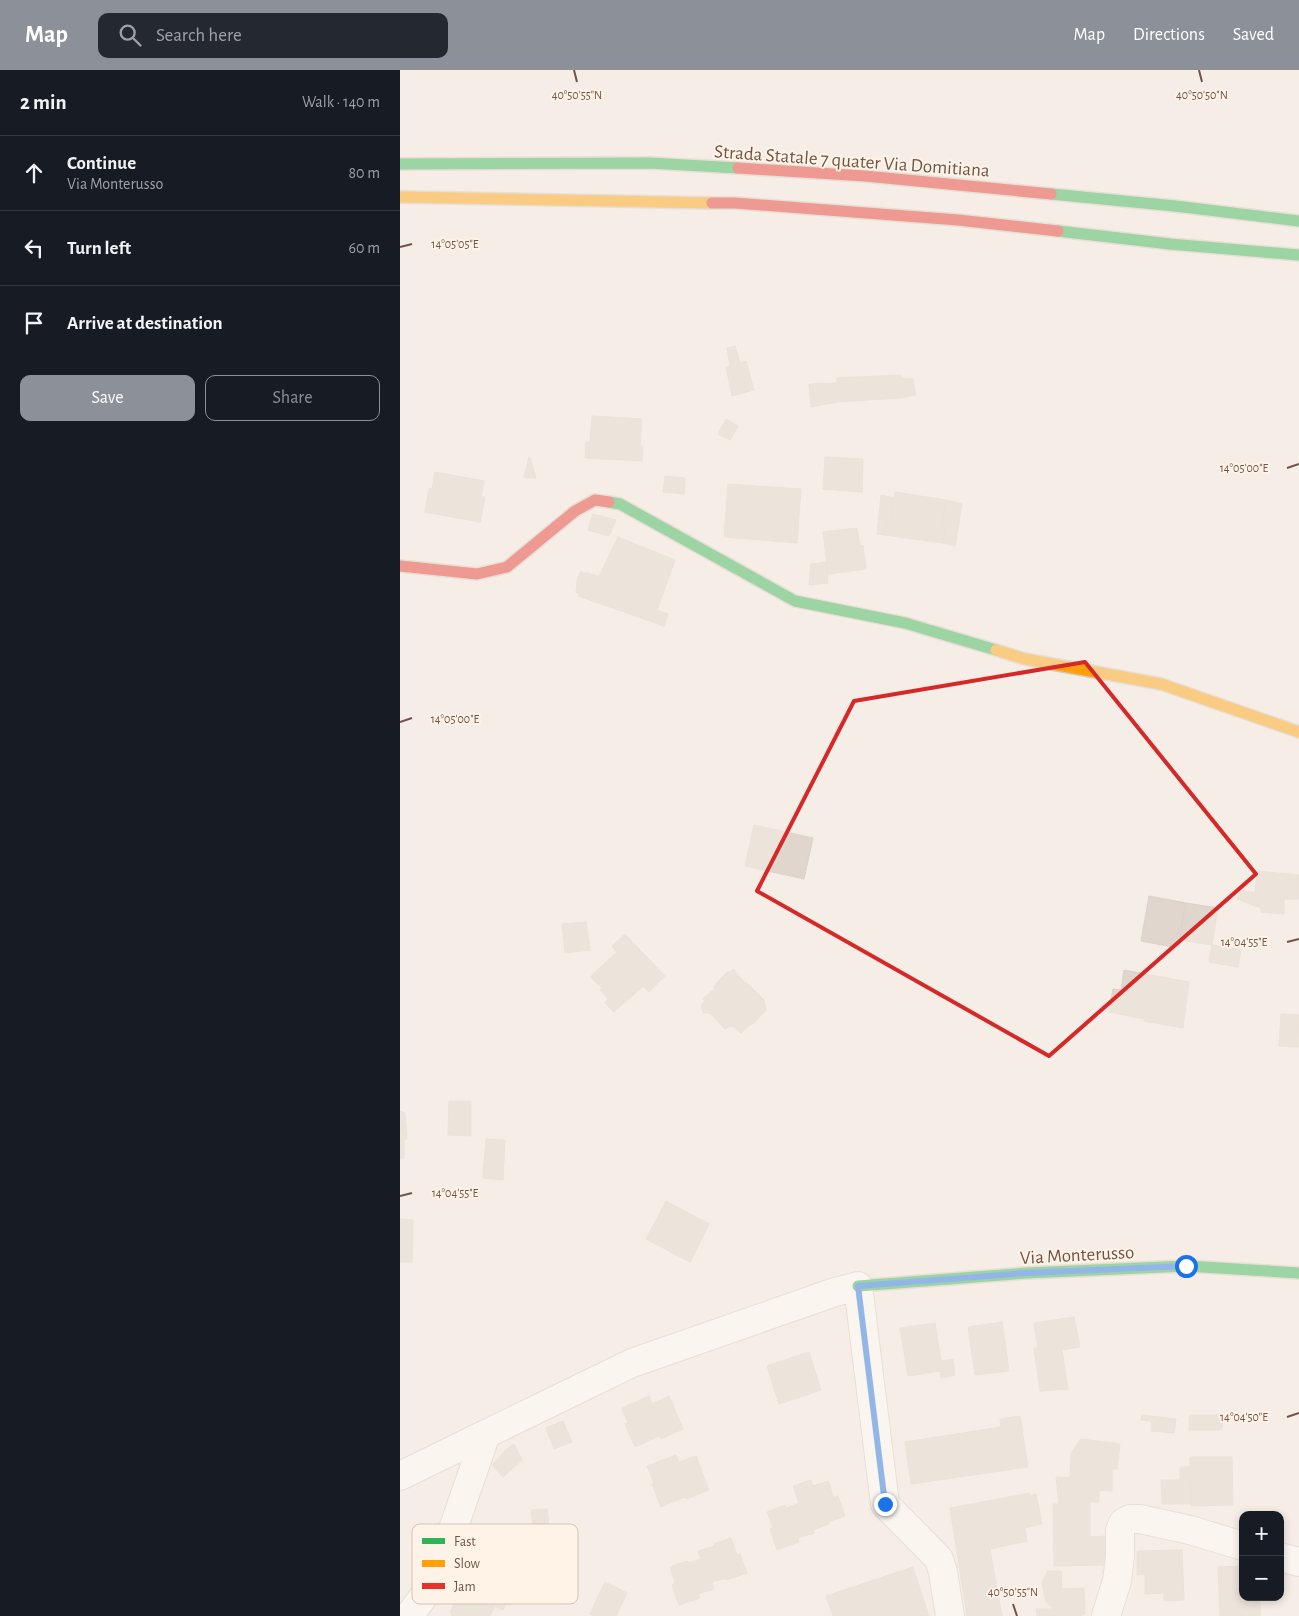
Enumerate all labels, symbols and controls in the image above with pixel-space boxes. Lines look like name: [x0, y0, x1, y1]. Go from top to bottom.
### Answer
search box: [98, 13, 448, 58]
icon: search: [116, 21, 144, 49]
text: Map: [25, 23, 68, 47]
text: Search here: [156, 26, 242, 45]
text: Map: [1074, 26, 1105, 44]
text: Directions: [1133, 26, 1205, 44]
text: Saved: [1233, 26, 1274, 44]
text: 40°50'55"N: [552, 89, 602, 101]
text: 40°50'50"N: [1176, 89, 1228, 101]
text: 2 min: [20, 92, 67, 113]
text: Walk · 140 m: [302, 94, 380, 110]
street label: Strada Statale 7 quater Via Domitiana: [714, 142, 990, 181]
text: Continue: [67, 154, 136, 173]
icon: ahead: [20, 159, 48, 187]
text: 80 m: [349, 165, 380, 181]
text: Via Monterusso: [67, 176, 163, 192]
icon: left: [20, 234, 48, 262]
text: 14°05'05"E: [431, 238, 479, 250]
text: Turn left: [67, 239, 131, 258]
text: 60 m: [349, 240, 380, 256]
icon: arrive: [20, 309, 48, 337]
text: Arrive at destination: [67, 314, 223, 333]
button: Save: [20, 375, 195, 421]
button: Share: [205, 375, 380, 421]
text: 14°05'00"E: [1220, 462, 1269, 474]
text: 14°05'00"E: [431, 713, 480, 725]
text: 14°04'55"E: [1221, 936, 1268, 948]
text: 14°04'55"E: [432, 1187, 479, 1199]
street label: Via Monterusso: [1019, 1243, 1135, 1268]
route start: [1175, 1255, 1198, 1278]
text: 14°04'50"E: [1220, 1411, 1268, 1423]
route end: [874, 1493, 897, 1516]
map controls: [1239, 1511, 1284, 1601]
button: +: [1239, 1511, 1284, 1556]
legend: [412, 1524, 578, 1604]
text: Fast: [454, 1535, 476, 1549]
button: −: [1239, 1556, 1284, 1601]
text: Slow: [454, 1557, 481, 1571]
text: Jam: [454, 1580, 476, 1594]
text: 40°50'55"N: [988, 1586, 1038, 1598]

